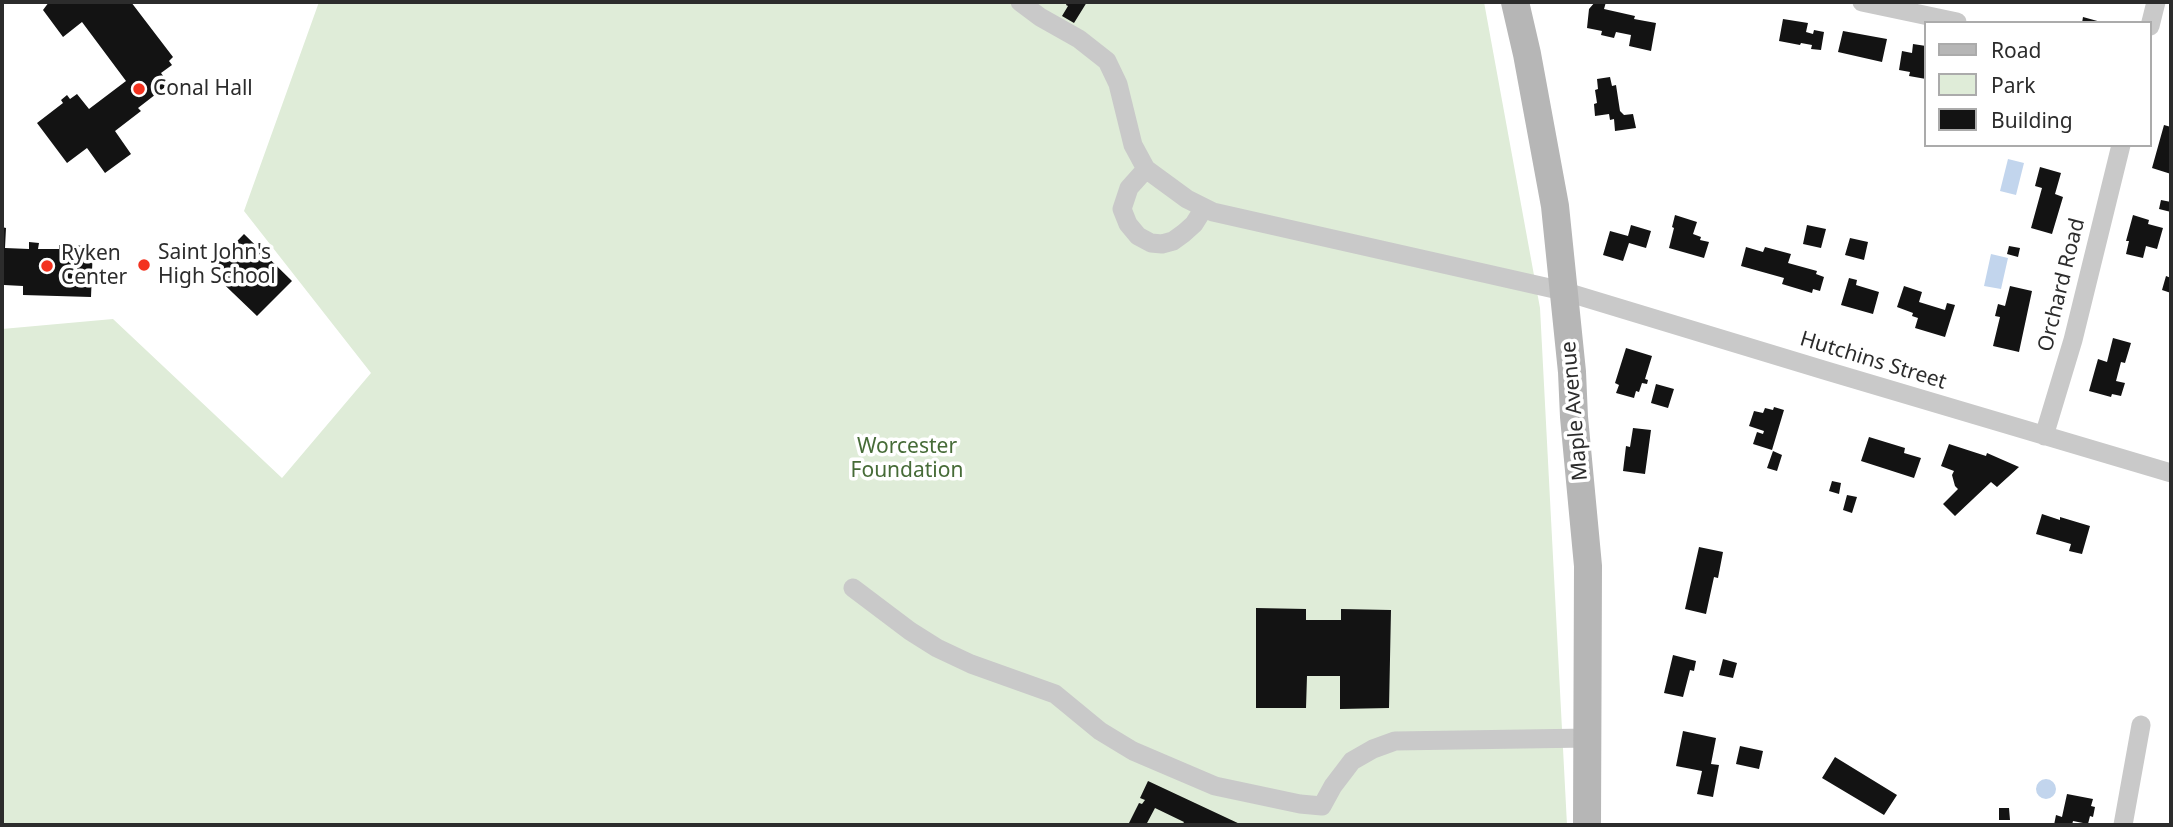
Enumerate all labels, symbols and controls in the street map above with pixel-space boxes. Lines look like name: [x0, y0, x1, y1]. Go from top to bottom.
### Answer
legend: [1924, 21, 2152, 147]
text: Road: [1991, 36, 2041, 64]
text: Park: [1991, 71, 2035, 99]
place label: Conal Hall: [153, 76, 253, 102]
marker: Conal Hall: [131, 81, 147, 97]
text: Building: [1991, 106, 2073, 134]
street label: Orchard Road: [2033, 216, 2091, 354]
place label: Saint John's High School: [158, 240, 276, 290]
place label: Ryken Center: [61, 241, 127, 291]
marker: Saint John's High School: [136, 257, 152, 273]
marker: Ryken Center: [39, 258, 55, 274]
street label: Hutchins Street: [1797, 327, 1949, 395]
street label: Maple Avenue: [1556, 340, 1594, 482]
park label: Worcester Foundation: [851, 434, 963, 484]

